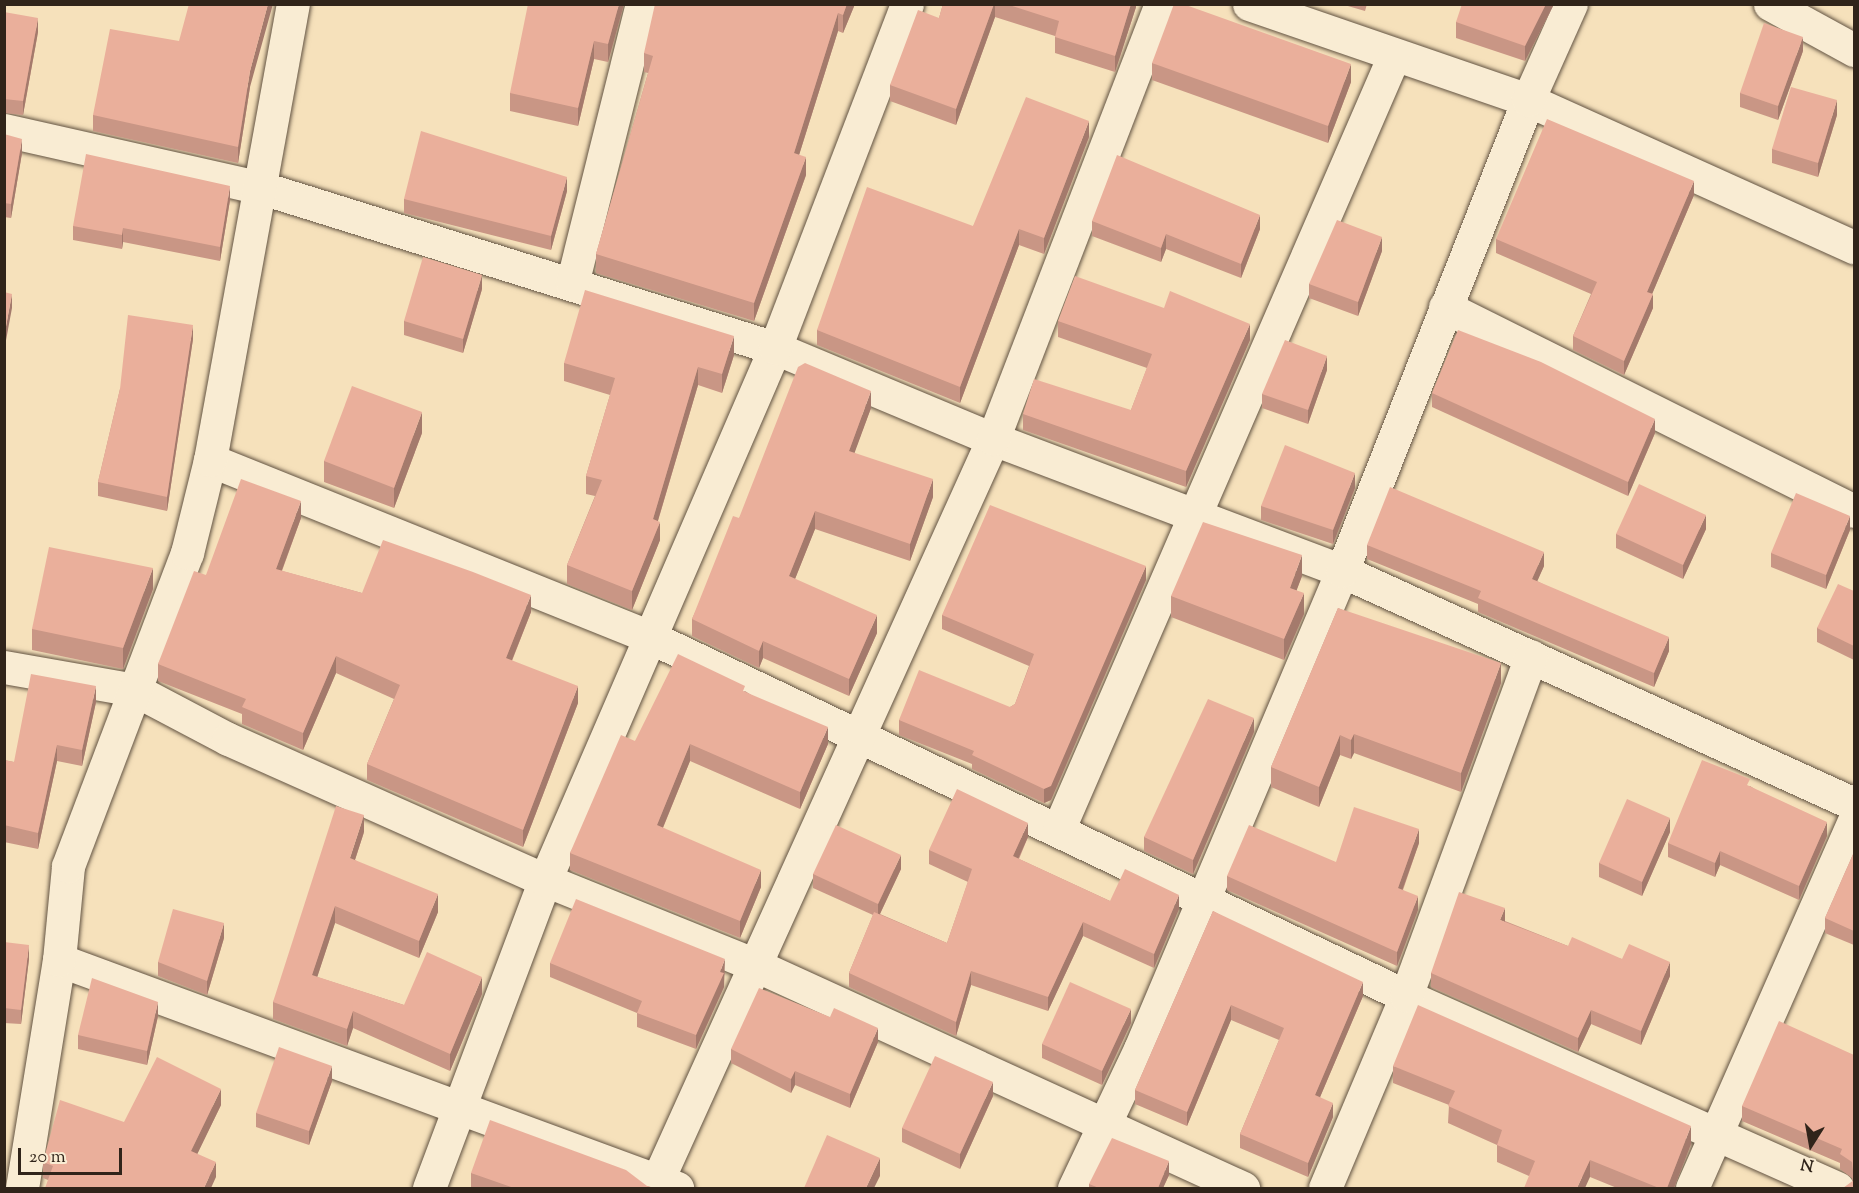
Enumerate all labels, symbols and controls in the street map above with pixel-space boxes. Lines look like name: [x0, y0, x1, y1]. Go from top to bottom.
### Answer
north arrow: [1781, 1115, 1841, 1175]
scale bar: [21, 1136, 124, 1174]
text: 20 m: [29, 1145, 66, 1171]
text: N: [1799, 1151, 1816, 1176]

